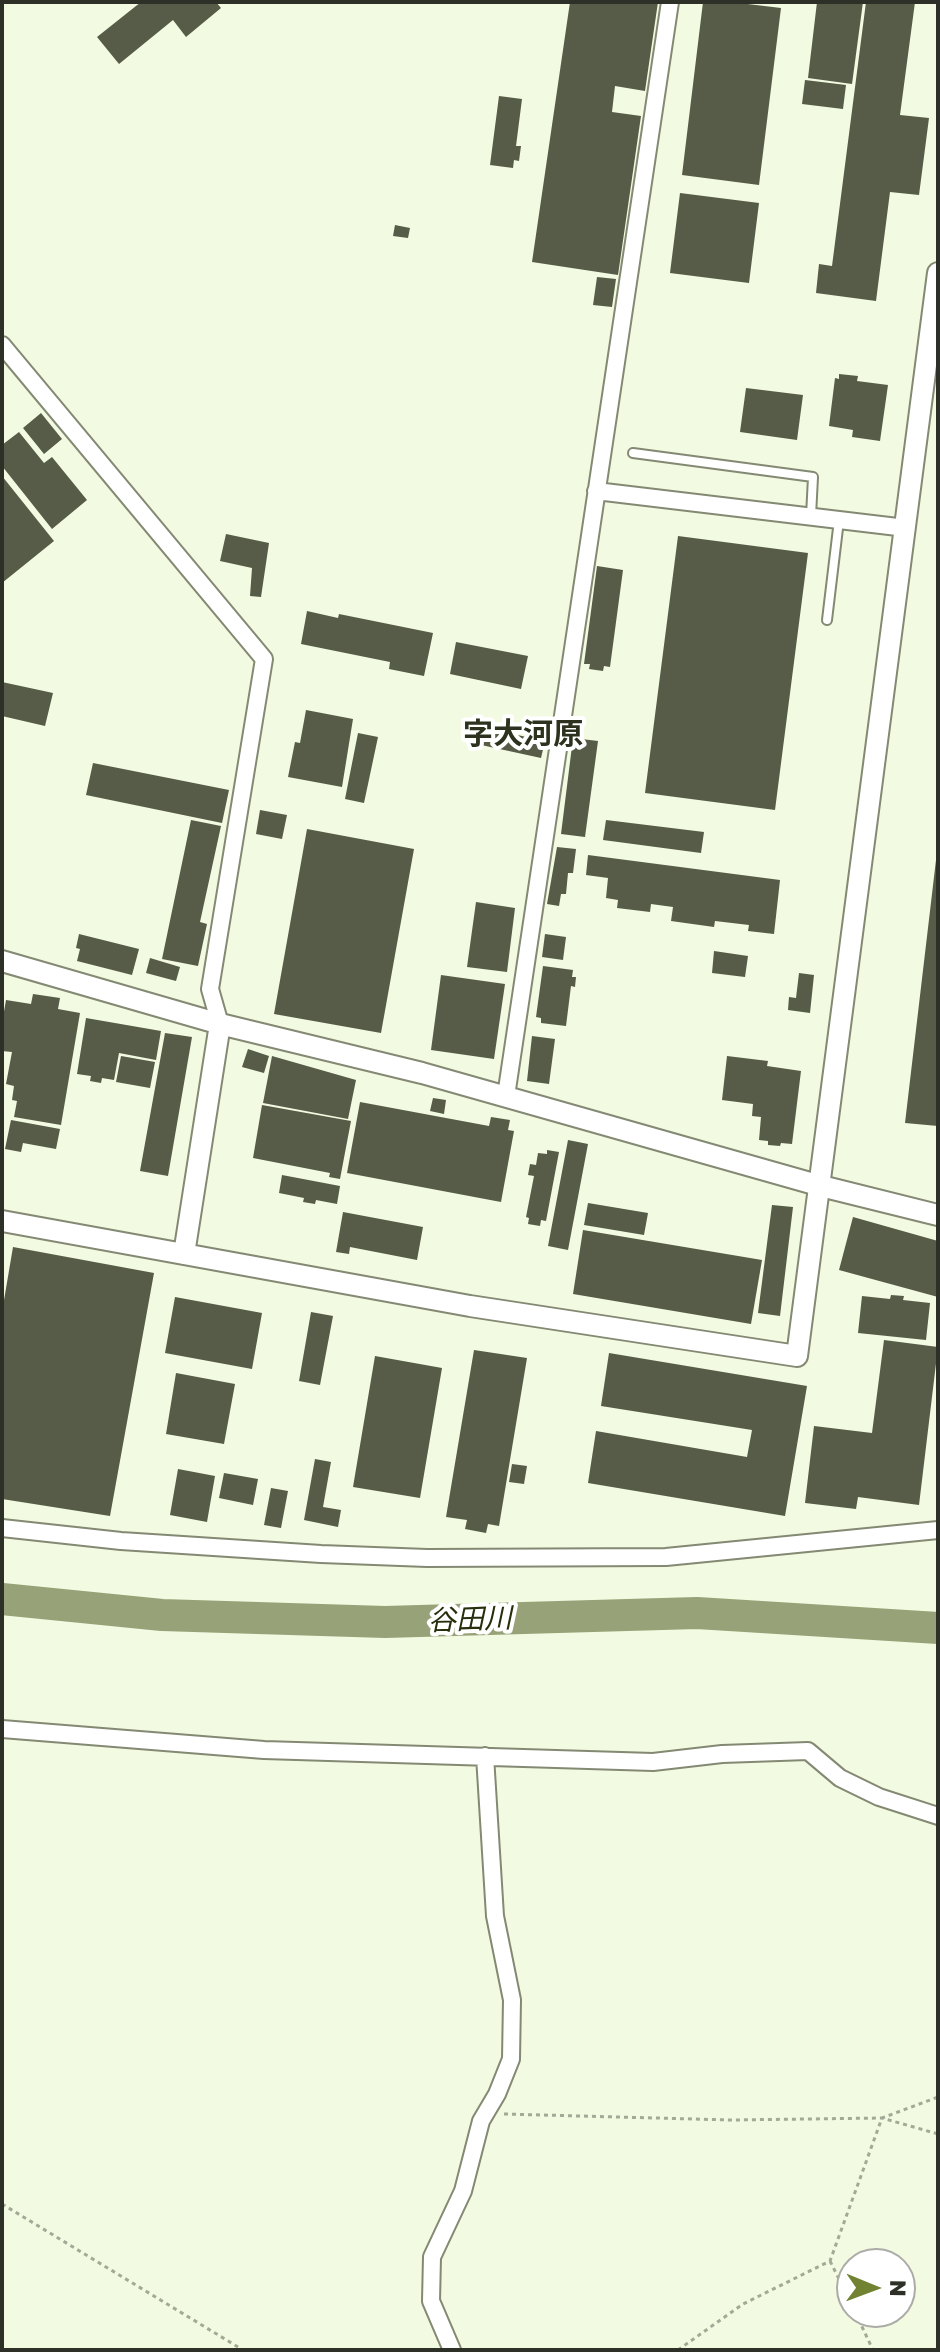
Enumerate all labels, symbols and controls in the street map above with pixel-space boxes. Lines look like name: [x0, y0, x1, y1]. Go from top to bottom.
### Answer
district label: 字大河原: [463, 716, 583, 752]
water label: 谷田川: [427, 1602, 513, 1638]
north arrow: [836, 2248, 916, 2328]
text: N: [885, 2280, 912, 2297]

